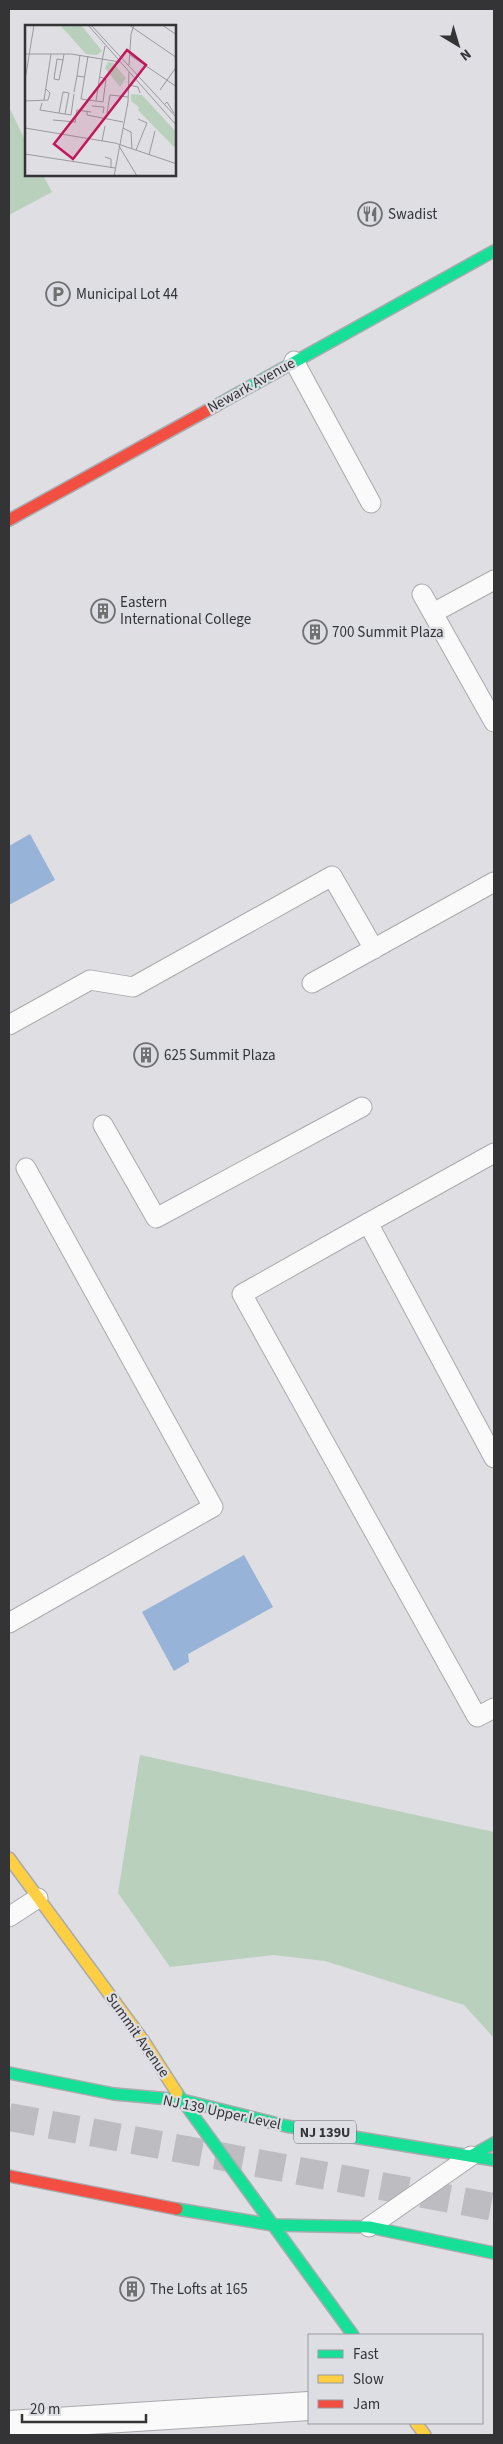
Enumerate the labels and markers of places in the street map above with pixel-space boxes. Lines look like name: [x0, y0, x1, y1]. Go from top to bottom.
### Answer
restaurant icon: Swadist: [357, 201, 383, 227]
place label: Swadist: [388, 204, 437, 225]
parking icon: Municipal Lot 44: [45, 281, 71, 307]
place label: Municipal Lot 44: [76, 284, 179, 305]
place label: Eastern International College: [120, 592, 251, 630]
building icon: Eastern International College: [90, 598, 116, 624]
building icon: 700 Summit Plaza: [302, 619, 328, 645]
place label: 700 Summit Plaza: [332, 622, 444, 643]
building icon: 625 Summit Plaza: [133, 1042, 159, 1068]
place label: 625 Summit Plaza: [164, 1045, 276, 1066]
building icon: The Lofts at 165: [119, 2276, 145, 2302]
place label: The Lofts at 165: [150, 2279, 248, 2300]

